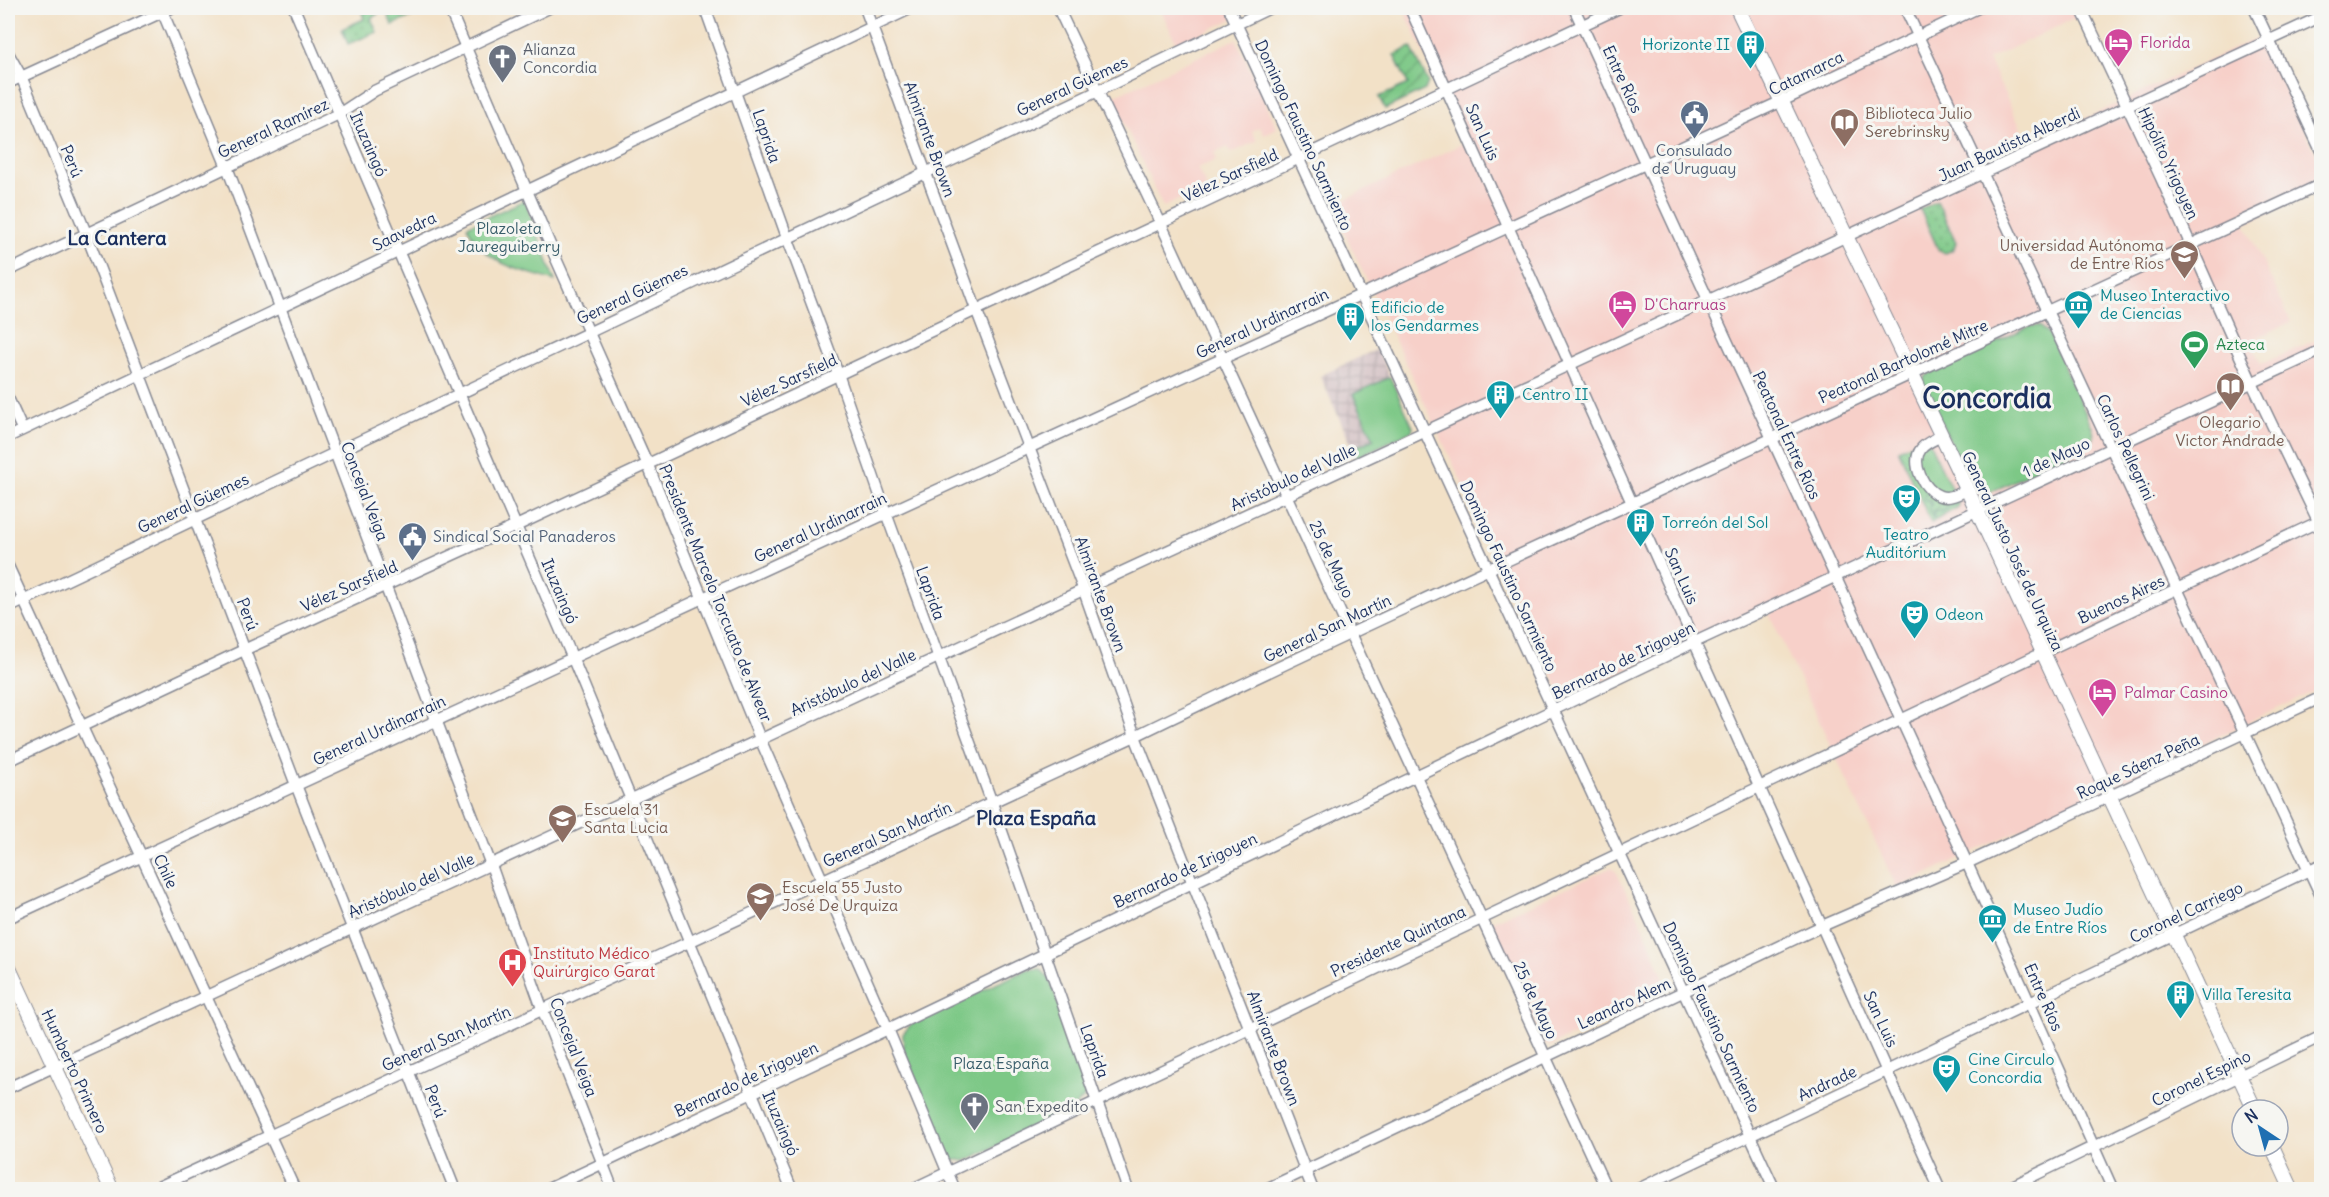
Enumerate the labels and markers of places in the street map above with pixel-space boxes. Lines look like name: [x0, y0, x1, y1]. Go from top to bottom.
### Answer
hotel icon: Florida: [2103, 26, 2135, 68]
building icon: Horizonte II: [1735, 28, 1767, 70]
place label: Florida: [2140, 32, 2190, 52]
place label: Horizonte II: [1642, 34, 1730, 54]
place label: Alianza Concordia: [523, 39, 597, 77]
church icon: Alianza Concordia: [486, 42, 518, 84]
public building icon: Consulado de Uruguay: [1678, 98, 1710, 140]
place label: Biblioteca Julio Serebrinsky: [1865, 103, 1972, 141]
library icon: Biblioteca Julio Serebrinsky: [1828, 106, 1860, 148]
place label: Consulado de Uruguay: [1652, 140, 1736, 178]
place label: Universidad Autónoma de Entre Ríos: [1999, 235, 2164, 273]
school or university icon: Universidad Autónoma de Entre Ríos: [2169, 238, 2201, 280]
place label: Museo Interactivo de Ciencias: [2100, 285, 2230, 323]
hotel icon: D'Charruas: [1607, 288, 1639, 330]
museum icon: Museo Interactivo de Ciencias: [2063, 288, 2095, 330]
place label: D'Charruas: [1644, 294, 1726, 314]
place label: Edificio de los Gendarmes: [1371, 297, 1479, 335]
building icon: Edificio de los Gendarmes: [1334, 300, 1366, 342]
sports icon: Azteca: [2179, 328, 2211, 370]
place label: Azteca: [2216, 334, 2265, 354]
library icon: Olegario Victor Andrade: [2214, 370, 2246, 412]
building icon: Centro II: [1485, 378, 1517, 420]
place label: Centro II: [1522, 384, 1588, 404]
place label: Olegario Victor Andrade: [2176, 412, 2284, 450]
theatre icon: Teatro Auditórium: [1890, 482, 1922, 524]
building icon: Torreón del Sol: [1625, 506, 1657, 548]
place label: Torreón del Sol: [1662, 512, 1768, 532]
public building icon: Sindical Social Panaderos: [396, 520, 428, 562]
place label: Teatro Auditórium: [1866, 524, 1946, 562]
place label: Sindical Social Panaderos: [433, 526, 616, 546]
theatre icon: Odeon: [1898, 598, 1930, 640]
place label: Odeon: [1935, 604, 1984, 624]
hotel icon: Palmar Casino: [2087, 676, 2119, 718]
place label: Palmar Casino: [2124, 682, 2228, 702]
place label: Escuela 31 Santa Lucia: [584, 799, 668, 837]
school or university icon: Escuela 31 Santa Lucia: [547, 802, 579, 844]
place label: Escuela 55 Justo José De Urquiza: [782, 877, 903, 915]
school or university icon: Escuela 55 Justo José De Urquiza: [745, 880, 777, 922]
place label: Museo Judío de Entre Ríos: [2013, 899, 2107, 937]
museum icon: Museo Judío de Entre Ríos: [1976, 902, 2008, 944]
place label: Instituto Médico Quirúrgico Garat: [533, 943, 656, 981]
hospital icon: Instituto Médico Quirúrgico Garat: [496, 946, 528, 988]
building icon: Villa Teresita: [2165, 978, 2197, 1020]
place label: Villa Teresita: [2202, 984, 2292, 1004]
place label: Cine Circulo Concordia: [1968, 1049, 2054, 1087]
theatre icon: Cine Circulo Concordia: [1931, 1052, 1963, 1094]
church icon: San Expedito: [958, 1090, 990, 1132]
place label: San Expedito: [995, 1096, 1088, 1116]

